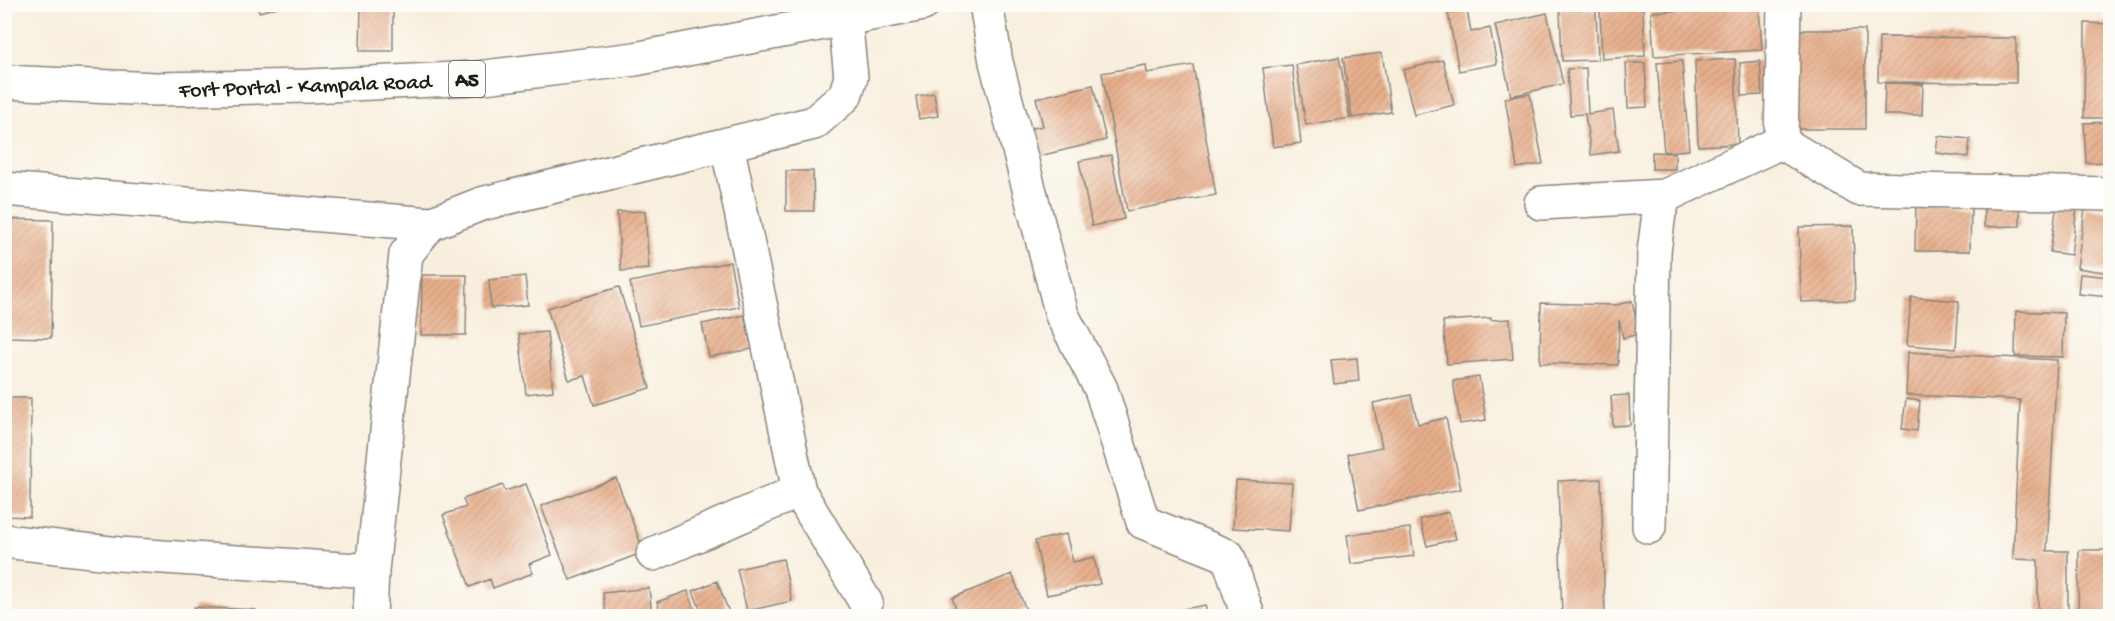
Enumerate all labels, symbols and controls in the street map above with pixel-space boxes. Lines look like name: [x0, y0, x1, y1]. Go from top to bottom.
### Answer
road number: A5: [449, 61, 485, 97]
street label: Fort Portal - Kampala Road: [177, 71, 434, 105]

